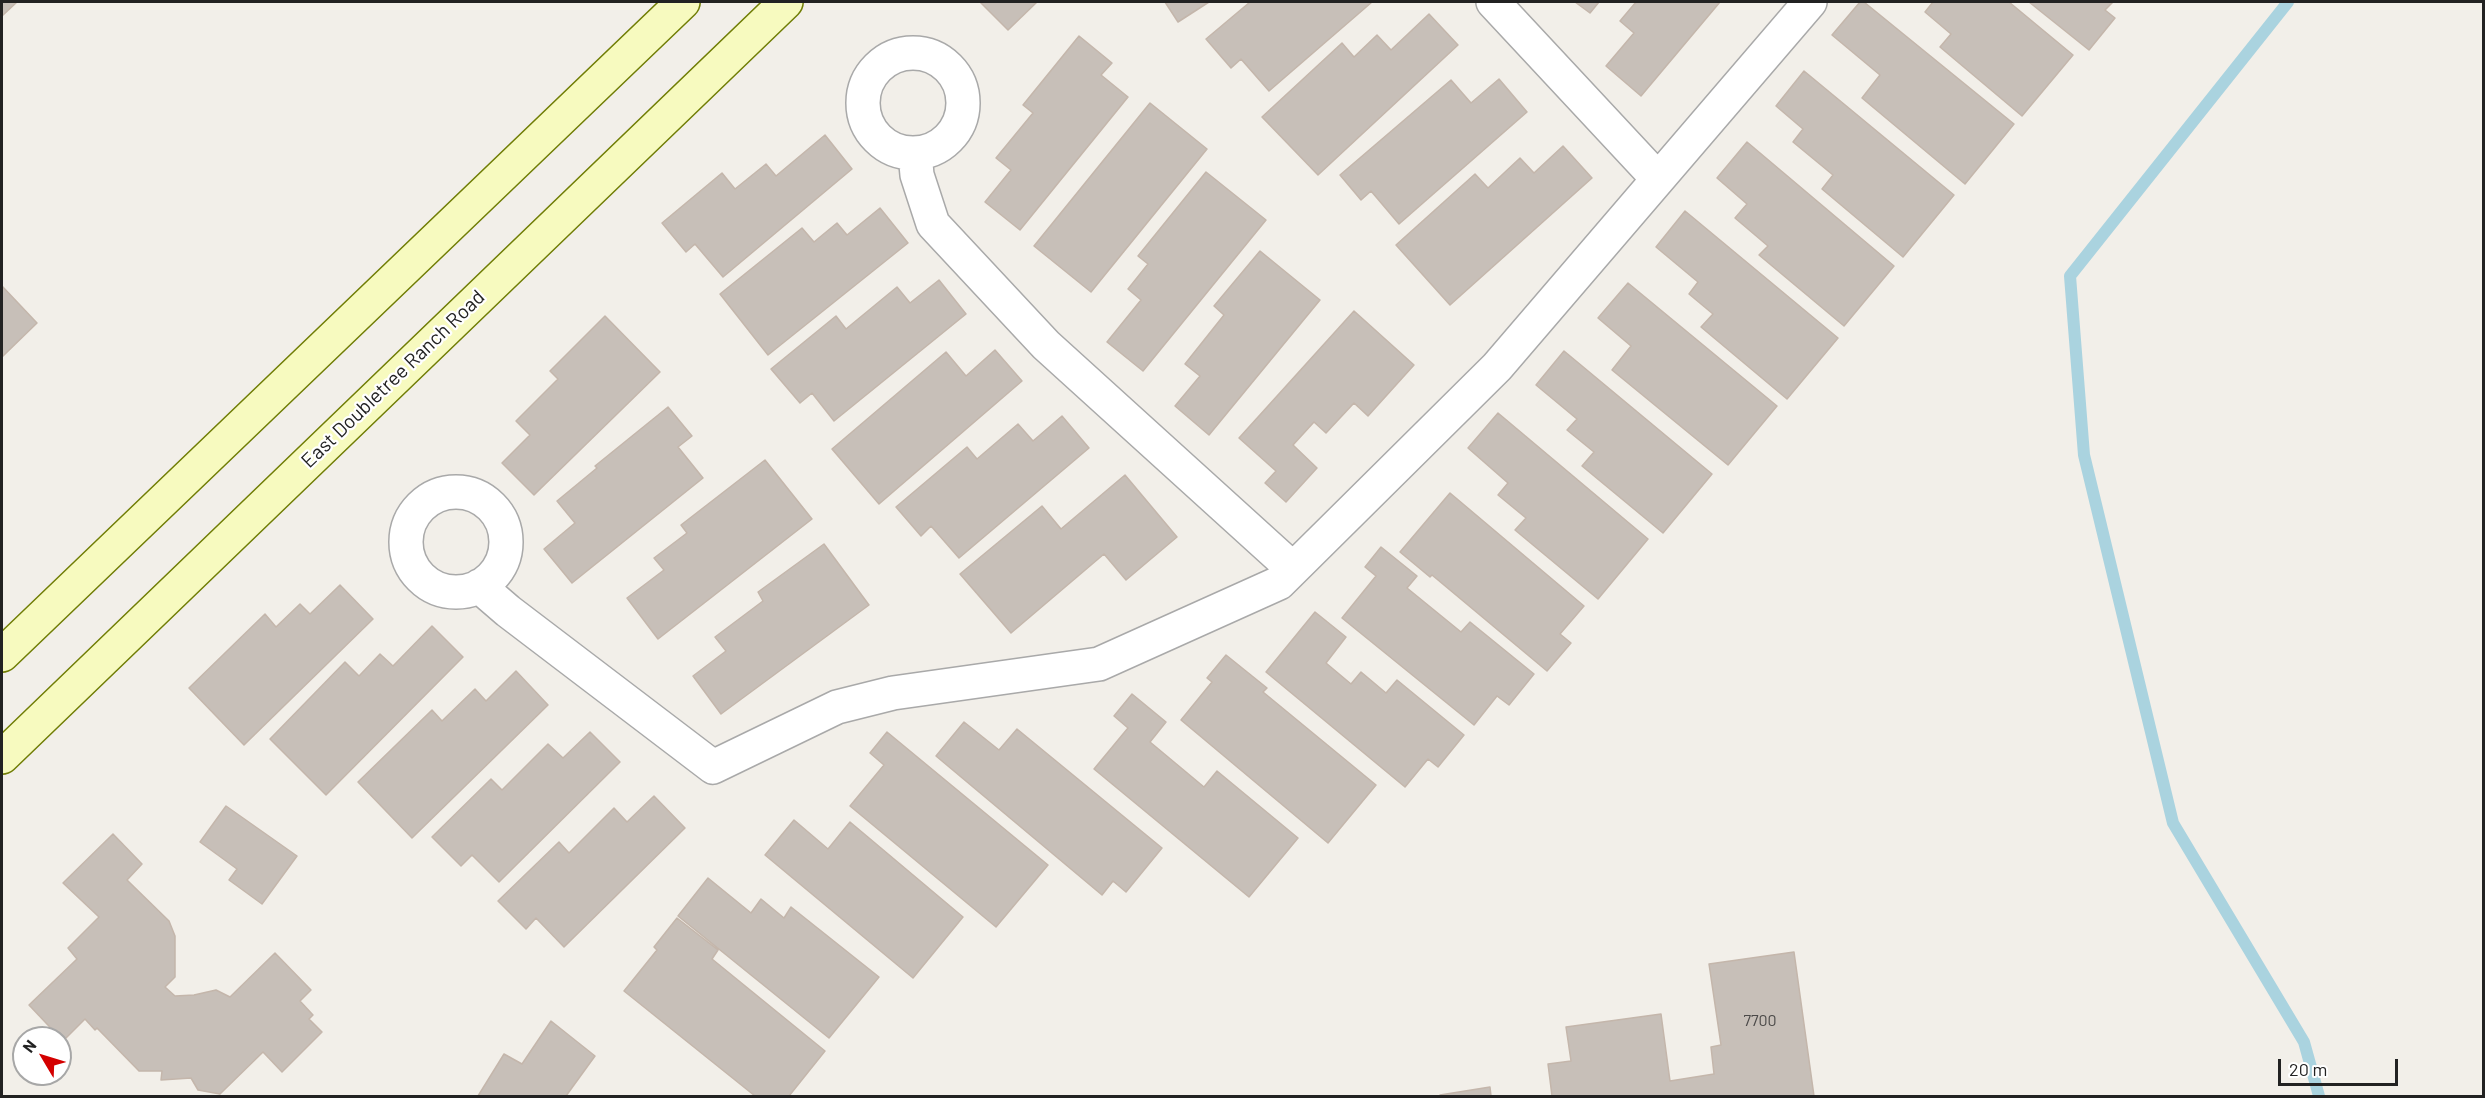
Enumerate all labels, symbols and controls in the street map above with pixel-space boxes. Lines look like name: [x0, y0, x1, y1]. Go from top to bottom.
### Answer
street label: East Doubletree Ranch Road: [296, 285, 490, 473]
house number: 7700: [1743, 1011, 1777, 1031]
north arrow: [12, 1026, 72, 1086]
text: N: [18, 1036, 40, 1056]
scale bar: [2281, 1047, 2401, 1085]
text: 20 m: [2289, 1058, 2327, 1080]

